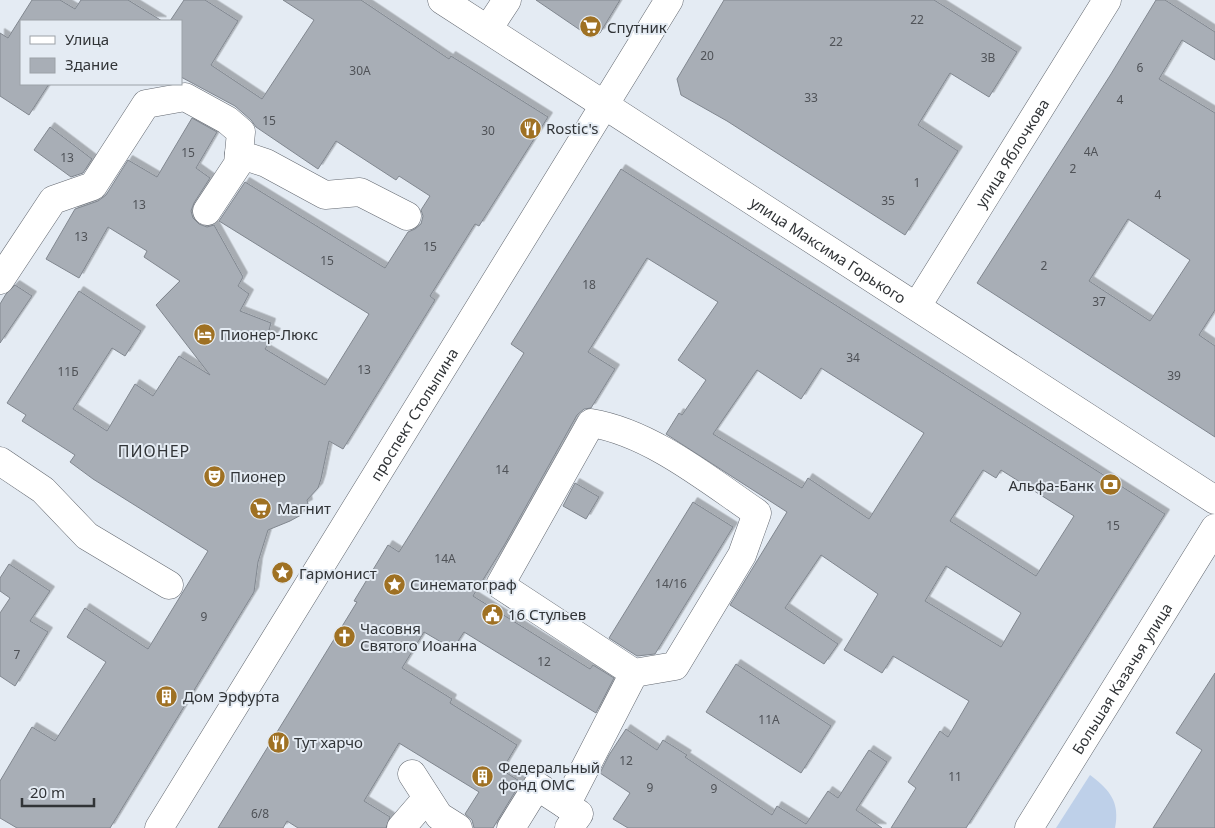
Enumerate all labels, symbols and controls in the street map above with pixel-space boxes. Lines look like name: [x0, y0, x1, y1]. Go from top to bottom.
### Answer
house number: 22: [910, 11, 924, 28]
supermarket icon: Спутник: [579, 15, 603, 39]
place label: Спутник: [607, 17, 667, 37]
legend: [20, 20, 182, 85]
text: Улица: [65, 29, 109, 49]
house number: 22: [829, 33, 843, 50]
house number: 20: [700, 47, 714, 64]
house number: 3В: [981, 49, 996, 66]
text: Здание: [65, 54, 118, 74]
house number: 6: [1137, 59, 1144, 76]
house number: 30А: [349, 62, 371, 79]
house number: 33: [804, 89, 818, 106]
house number: 4: [1117, 91, 1124, 108]
street label: улица Яблочкова: [971, 95, 1053, 211]
house number: 15: [262, 112, 276, 129]
restaurant icon: Rostic's: [518, 116, 542, 140]
place label: Rostic's: [546, 118, 599, 138]
house number: 30: [481, 122, 495, 139]
house number: 4А: [1084, 143, 1099, 160]
house number: 15: [181, 144, 195, 161]
house number: 13: [60, 149, 74, 166]
house number: 2: [1070, 160, 1077, 177]
house number: 1: [914, 174, 920, 191]
house number: 4: [1155, 186, 1162, 203]
street label: улица Максима Горького: [746, 192, 910, 308]
house number: 35: [881, 192, 895, 209]
house number: 13: [132, 196, 146, 213]
house number: 13: [74, 228, 88, 245]
house number: 15: [423, 238, 437, 255]
house number: 15: [320, 252, 334, 269]
house number: 2: [1041, 257, 1048, 274]
house number: 18: [582, 276, 596, 293]
house number: 37: [1092, 293, 1106, 310]
hotel icon: Пионер-Люкс: [192, 322, 216, 346]
place label: Пионер-Люкс: [220, 324, 318, 344]
street label: проспект Столыпина: [365, 344, 462, 484]
house number: 34: [846, 349, 860, 366]
house number: 13: [357, 361, 371, 378]
house number: 11Б: [57, 363, 79, 380]
house number: 39: [1167, 367, 1181, 384]
district label: ПИОНЕР: [118, 440, 190, 462]
house number: 14: [495, 461, 509, 478]
theatre icon: Пионер: [202, 464, 226, 488]
place label: Пионер: [230, 466, 286, 486]
bank icon: Альфа-Банк: [1098, 473, 1122, 497]
place label: Альфа-Банк: [1008, 475, 1094, 495]
supermarket icon: Магнит: [249, 496, 273, 520]
place label: Магнит: [277, 498, 331, 518]
house number: 15: [1106, 517, 1120, 534]
house number: 14А: [434, 550, 456, 567]
place icon: Гармонист: [271, 561, 295, 585]
place label: Гармонист: [299, 563, 377, 583]
place icon: Синематограф: [382, 572, 406, 596]
place label: Синематограф: [410, 574, 517, 594]
house number: 14/16: [655, 575, 687, 592]
street label: Большая Казачья улица: [1067, 599, 1176, 758]
public building icon: 16 Стульев: [480, 602, 504, 626]
place label: 16 Стульев: [508, 604, 586, 624]
house number: 9: [201, 608, 208, 625]
place label: Часовня Святого Иоанна: [360, 618, 477, 655]
church icon: Часовня Святого Иоанна: [332, 625, 356, 649]
house number: 7: [14, 646, 21, 663]
house number: 12: [537, 653, 551, 670]
building icon: Дом Эрфурта: [155, 684, 179, 708]
place label: Дом Эрфурта: [183, 686, 280, 706]
house number: 11А: [758, 711, 780, 728]
restaurant icon: Тут харчо: [266, 730, 290, 754]
place label: Тут харчо: [294, 732, 363, 752]
house number: 12: [619, 752, 633, 769]
place label: Федеральный фонд ОМС: [498, 757, 600, 794]
building icon: Федеральный фонд ОМС: [470, 764, 494, 788]
house number: 11: [948, 768, 962, 785]
scale bar: [22, 776, 95, 808]
house number: 9: [647, 779, 654, 796]
house number: 9: [711, 780, 718, 797]
text: 20 m: [30, 782, 65, 802]
house number: 6/8: [251, 805, 269, 822]

